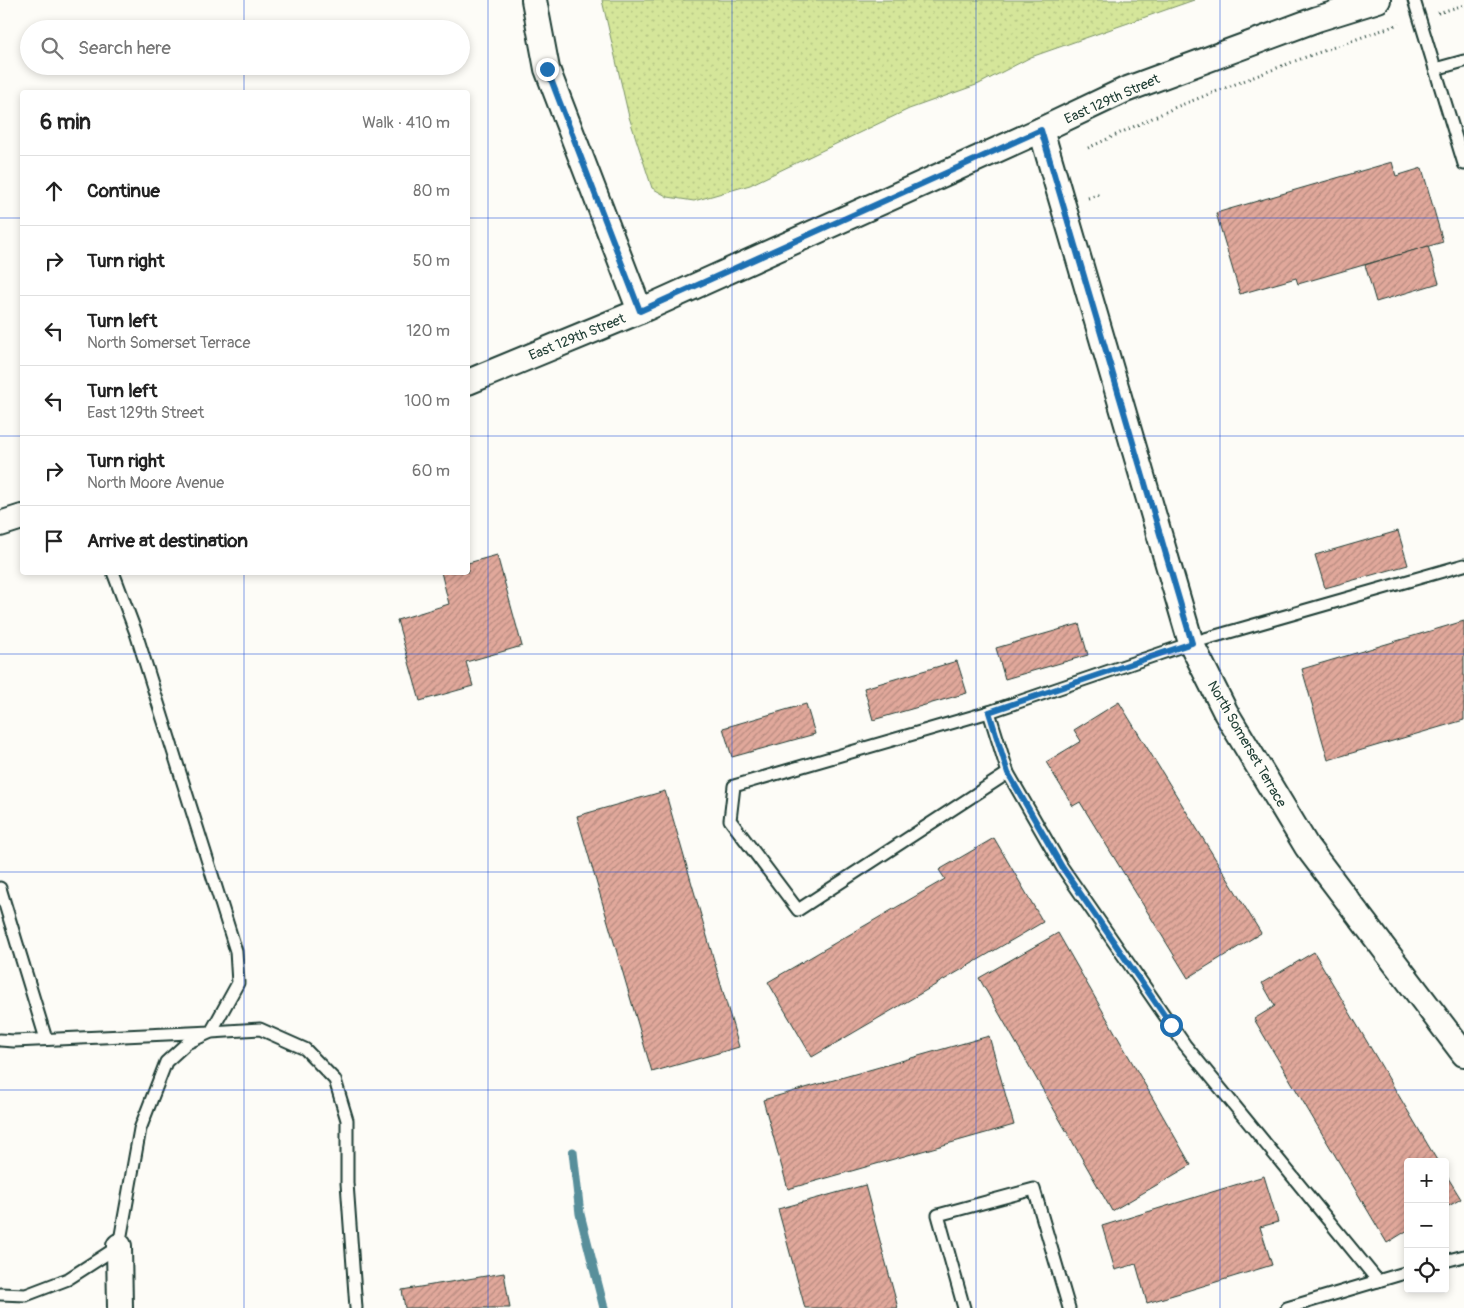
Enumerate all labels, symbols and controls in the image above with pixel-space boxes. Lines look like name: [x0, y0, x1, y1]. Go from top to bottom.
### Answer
search box: [20, 20, 470, 75]
icon: search: [38, 34, 66, 62]
text: Search here: [78, 36, 171, 60]
route end: [536, 58, 559, 81]
street label: East 129th Street: [1062, 70, 1163, 128]
text: 6 min: [40, 109, 91, 136]
text: Walk · 410 m: [362, 113, 450, 133]
icon: ahead: [40, 177, 68, 205]
text: Continue: [87, 179, 160, 203]
text: 80 m: [413, 181, 450, 201]
icon: right: [40, 247, 68, 275]
text: Turn right: [87, 249, 165, 273]
text: 50 m: [413, 251, 450, 271]
text: Turn left: [87, 309, 157, 333]
street label: East 129th Street: [526, 310, 628, 364]
icon: left: [40, 317, 68, 345]
text: 120 m: [406, 321, 450, 341]
text: North Somerset Terrace: [87, 333, 250, 353]
text: Turn left: [87, 379, 157, 403]
icon: left: [40, 387, 68, 415]
text: 100 m: [404, 391, 450, 411]
text: East 129th Street: [87, 403, 204, 423]
text: Turn right: [87, 449, 165, 473]
icon: right: [40, 457, 68, 485]
text: 60 m: [412, 461, 450, 481]
text: North Moore Avenue: [87, 473, 224, 493]
icon: arrive: [40, 527, 68, 555]
text: Arrive at destination: [87, 529, 248, 553]
street label: North Somerset Terrace: [1204, 678, 1290, 810]
route start: [1160, 1014, 1183, 1037]
map controls: [1404, 1158, 1449, 1293]
button: +: [1404, 1158, 1449, 1203]
button: −: [1404, 1203, 1449, 1248]
button: locate: [1404, 1248, 1449, 1293]

